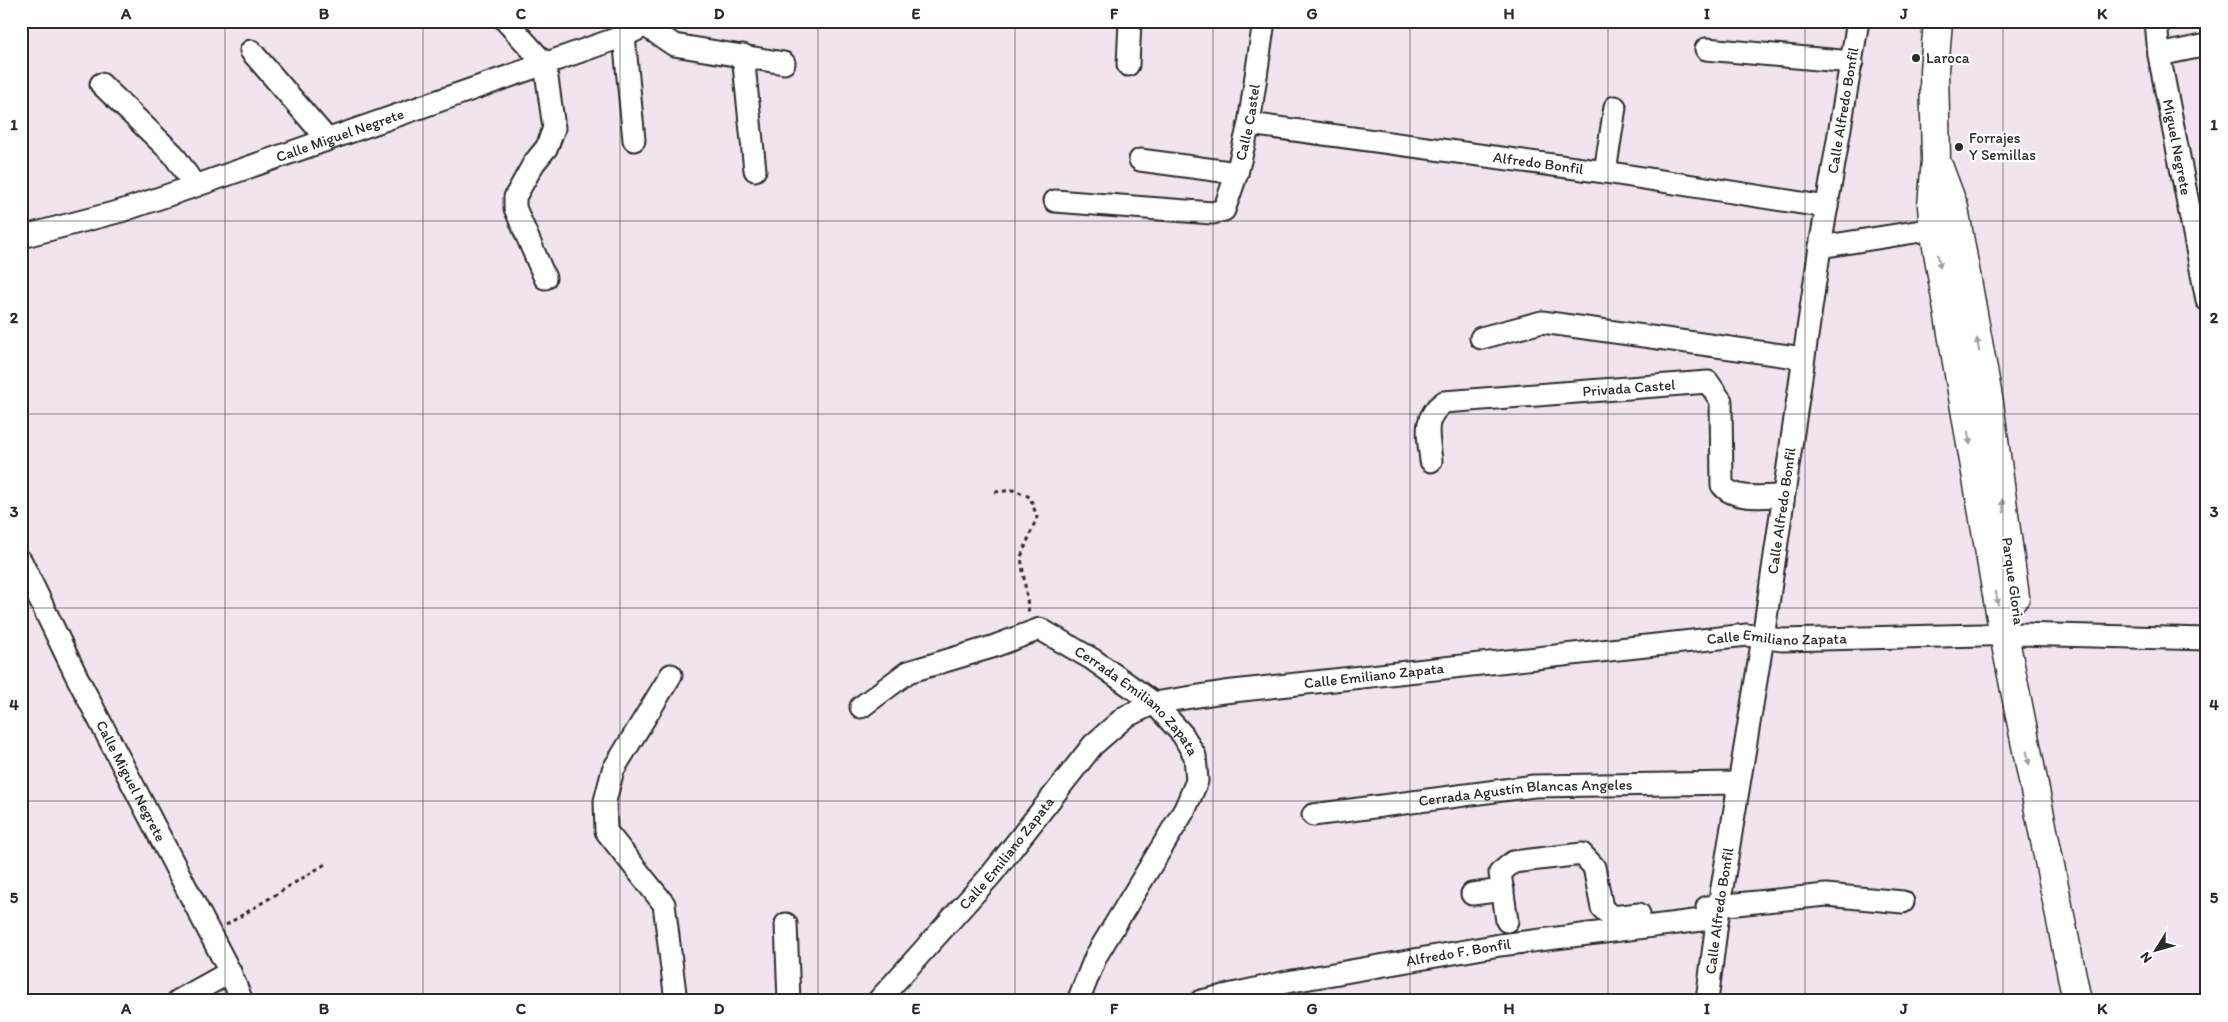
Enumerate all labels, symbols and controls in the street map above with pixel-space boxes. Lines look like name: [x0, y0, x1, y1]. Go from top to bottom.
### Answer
text: A: [120, 4, 132, 23]
text: B: [319, 4, 330, 23]
text: C: [516, 4, 527, 23]
text: D: [714, 4, 725, 23]
text: E: [912, 4, 921, 23]
text: F: [1110, 4, 1119, 23]
text: G: [1306, 4, 1318, 23]
text: H: [1503, 4, 1515, 23]
text: I: [1704, 4, 1710, 23]
text: J: [1899, 4, 1908, 23]
text: K: [2097, 4, 2108, 23]
street label: Calle Alfredo Bonfil: [1823, 45, 1863, 175]
place label: Laroca: [1926, 49, 1970, 67]
marker: Laroca: [1910, 52, 1922, 64]
street label: Calle Castel: [1231, 82, 1264, 162]
street label: Miguel Negrete: [2159, 98, 2195, 197]
street label: Calle Miguel Negrete: [274, 105, 406, 166]
text: 1: [10, 115, 18, 134]
text: 1: [2210, 115, 2218, 134]
place label: Forrajes Y Semillas: [1969, 129, 2036, 164]
marker: Forrajes Y Semillas: [1953, 141, 1965, 153]
street label: Alfredo Bonfil: [1492, 148, 1585, 178]
one-way arrow: [1936, 253, 1944, 269]
text: 2: [10, 308, 19, 327]
text: 2: [2210, 308, 2219, 327]
one-way arrow: [1974, 337, 1982, 353]
street label: Privada Castel: [1582, 375, 1677, 400]
one-way arrow: [1966, 431, 1974, 447]
street label: Calle Alfredo Bonfil: [1763, 445, 1800, 575]
one-way arrow: [1999, 498, 2007, 514]
text: 3: [10, 502, 19, 521]
text: 3: [2210, 502, 2219, 521]
street label: Parque Gloria: [1998, 536, 2028, 626]
one-way arrow: [1994, 591, 2002, 607]
street label: Calle Emiliano Zapata: [1706, 626, 1847, 649]
street label: Cerrada Emiliano Zapata: [1071, 642, 1202, 759]
street label: Calle Emiliano Zapata: [1303, 659, 1445, 692]
text: 4: [9, 695, 19, 714]
text: 4: [2209, 695, 2219, 714]
street label: Calle Miguel Negrete: [92, 717, 170, 845]
one-way arrow: [2025, 750, 2033, 766]
street label: Cerrada Agustín Blancas Angeles: [1417, 776, 1633, 810]
street label: Calle Emiliano Zapata: [955, 793, 1058, 914]
street label: Calle Alfredo Bonfil: [1701, 845, 1738, 975]
text: 5: [10, 888, 19, 907]
text: 5: [2210, 888, 2219, 907]
north arrow: [2130, 924, 2180, 974]
street label: Alfredo F. Bonfil: [1405, 935, 1513, 970]
text: N: [2136, 949, 2156, 966]
text: A: [120, 999, 132, 1018]
text: B: [319, 999, 330, 1018]
text: C: [516, 999, 527, 1018]
text: D: [714, 999, 725, 1018]
text: E: [912, 999, 921, 1018]
text: F: [1110, 999, 1119, 1018]
text: G: [1306, 999, 1318, 1018]
text: H: [1503, 999, 1515, 1018]
text: I: [1704, 999, 1710, 1018]
text: J: [1899, 999, 1908, 1018]
text: K: [2097, 999, 2108, 1018]

